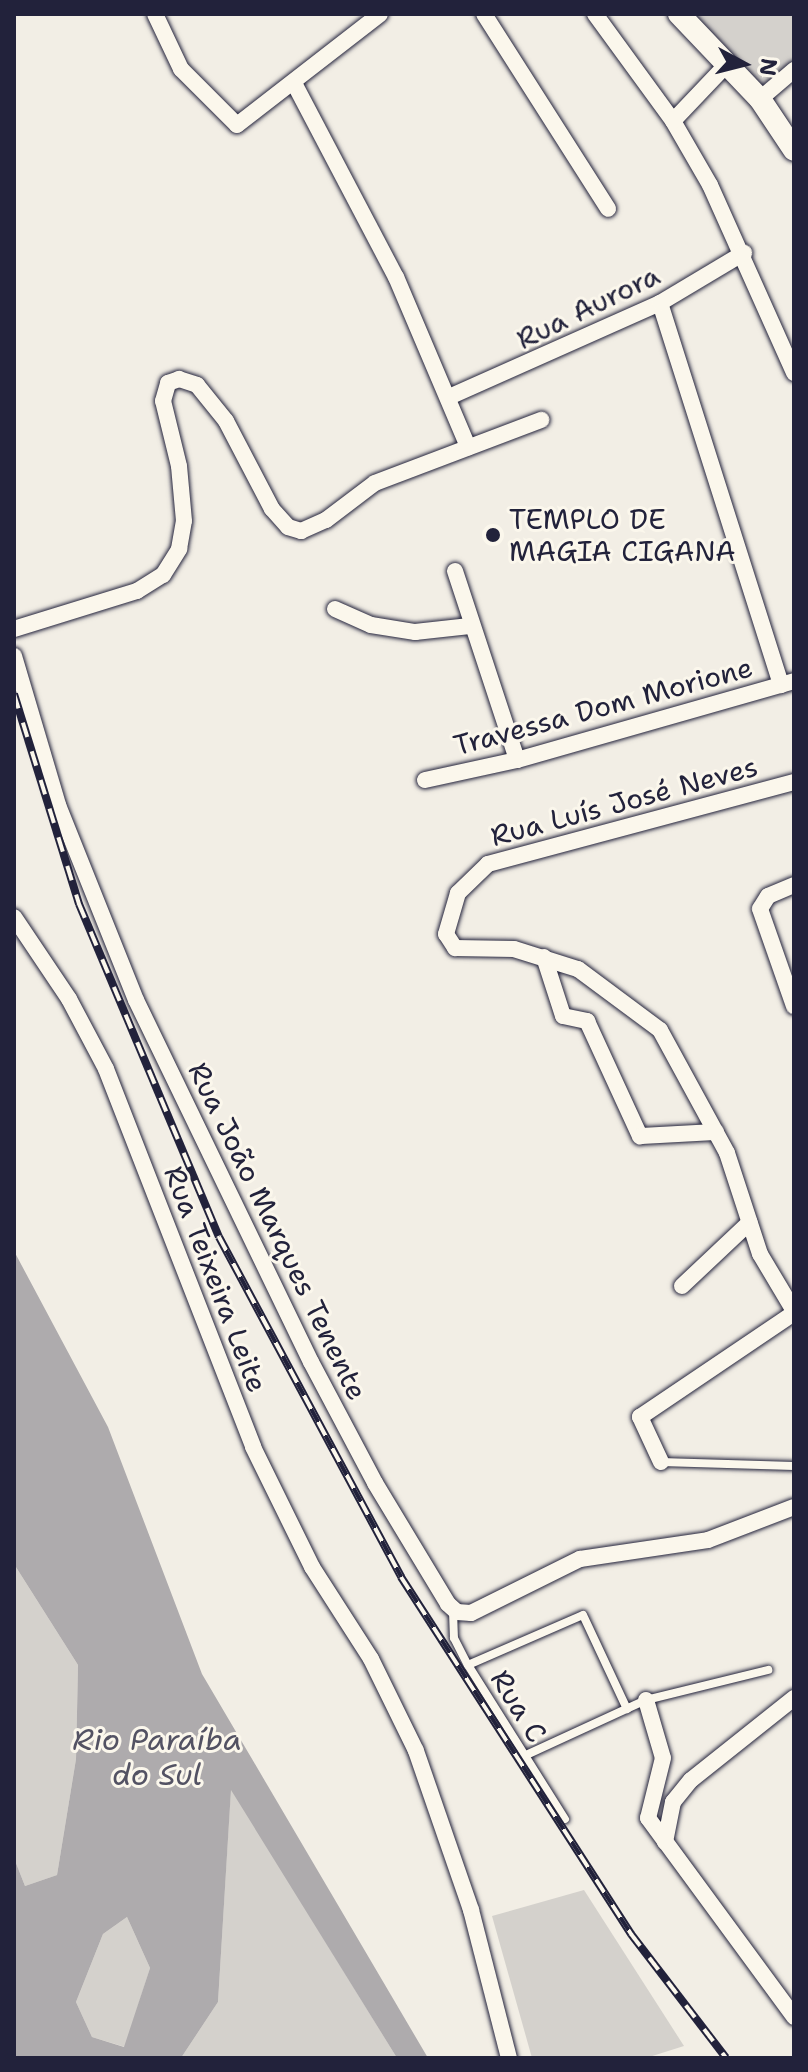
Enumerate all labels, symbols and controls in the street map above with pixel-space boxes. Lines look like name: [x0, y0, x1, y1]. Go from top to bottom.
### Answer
north arrow: [704, 24, 784, 104]
text: N: [753, 57, 784, 77]
street label: Rua Aurora: [511, 258, 665, 356]
place label: TEMPLO DE MAGIA CIGANA: [509, 502, 736, 568]
marker: TEMPLO DE MAGIA CIGANA: [484, 526, 502, 544]
street label: Travessa Dom Morione: [450, 650, 756, 762]
street label: Rua Luís José Neves: [487, 749, 761, 853]
street label: Rua João Marques Tenente: [181, 1057, 375, 1405]
street label: Rua Teixeira Leite: [157, 1161, 275, 1397]
street label: Rua C: [484, 1664, 554, 1748]
water label: Rio Paraíba do Sul: [72, 1722, 242, 1792]

